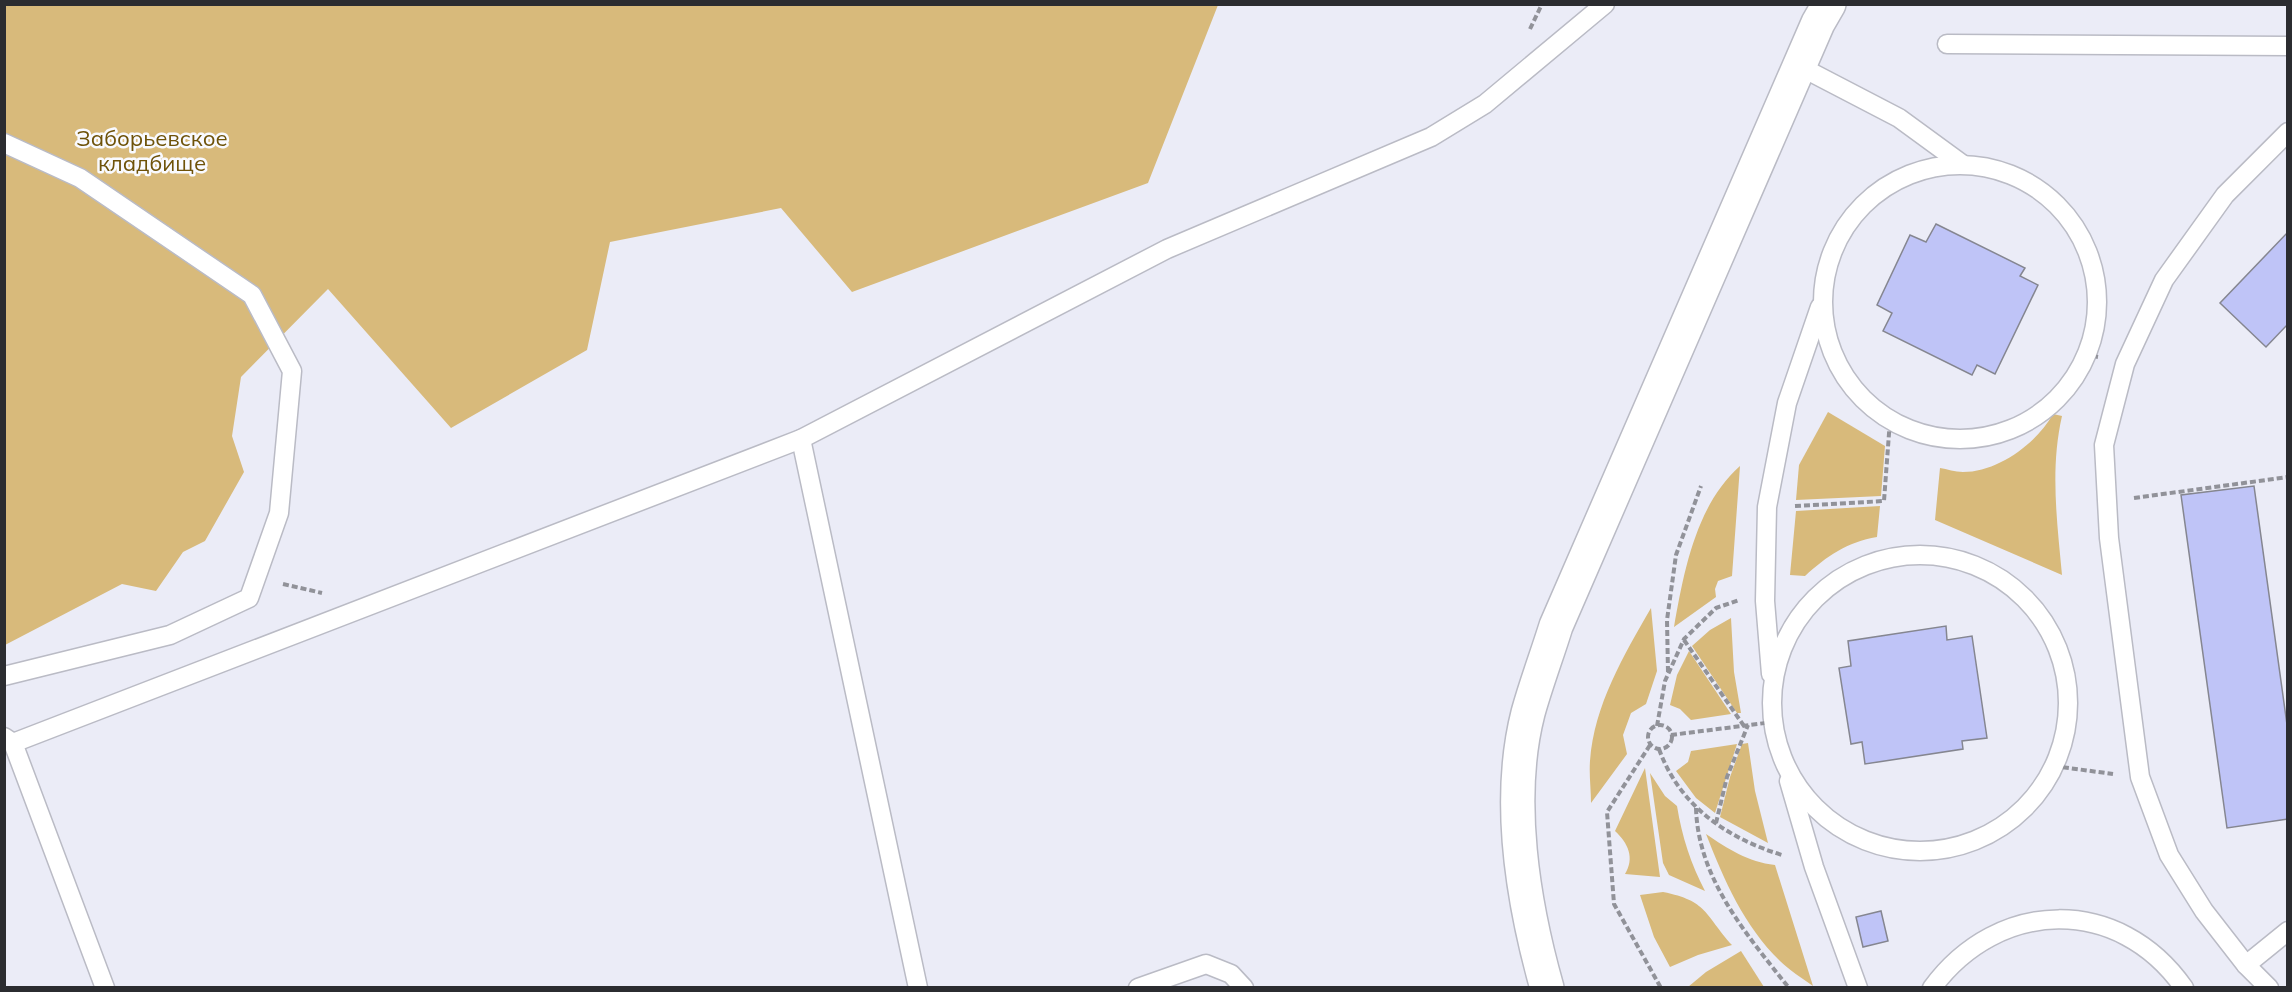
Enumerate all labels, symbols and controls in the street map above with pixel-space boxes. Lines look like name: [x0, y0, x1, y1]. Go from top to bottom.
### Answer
park label: Заборьевское кладбище: [76, 124, 228, 177]

